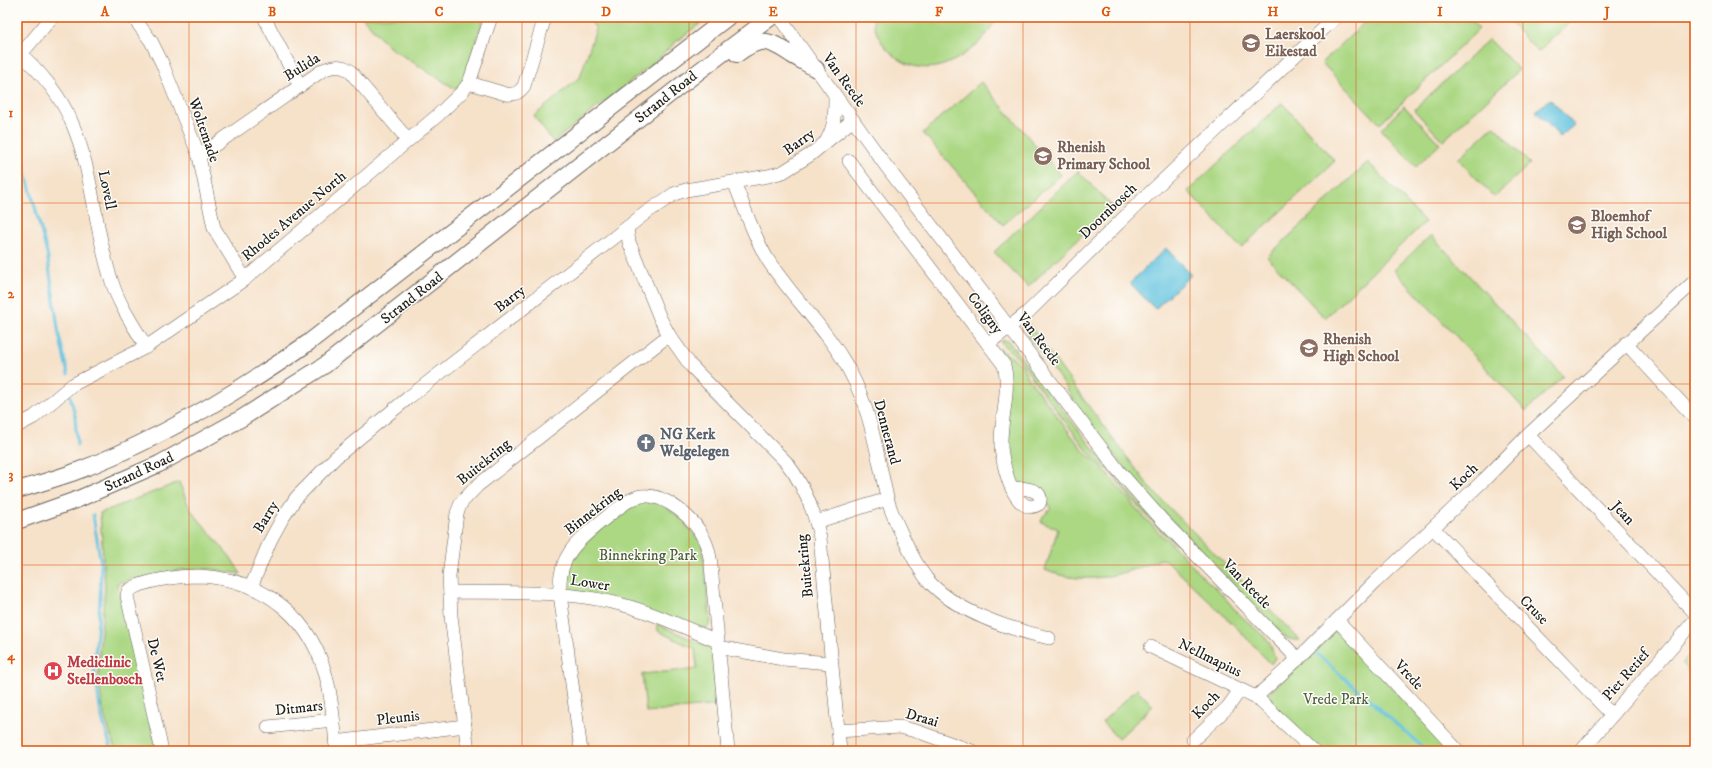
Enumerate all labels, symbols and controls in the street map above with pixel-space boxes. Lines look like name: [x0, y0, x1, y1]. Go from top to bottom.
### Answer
text: A: [100, 4, 110, 20]
text: B: [268, 4, 276, 20]
text: C: [435, 4, 444, 20]
text: D: [601, 4, 611, 20]
text: E: [768, 4, 778, 20]
text: F: [935, 4, 944, 20]
text: G: [1101, 4, 1111, 20]
text: H: [1268, 4, 1279, 20]
text: I: [1437, 4, 1443, 20]
text: J: [1602, 4, 1610, 21]
place label: Laerskool Eikestad: [1265, 25, 1326, 61]
school or university icon: Laerskool Eikestad: [1240, 32, 1262, 54]
street label: Bulida: [280, 48, 324, 85]
street label: Van Reede: [818, 49, 870, 111]
street label: Strand Road: [631, 66, 701, 127]
street label: Woltemade: [184, 94, 224, 165]
text: 1: [9, 105, 14, 121]
street label: Barry: [780, 124, 819, 160]
place label: Rhenish Primary School: [1057, 138, 1150, 174]
school or university icon: Rhenish Primary School: [1032, 145, 1054, 167]
street label: Rhodes Avenue North: [238, 167, 350, 265]
street label: Lovell: [94, 169, 121, 212]
street label: Doornbosch: [1075, 179, 1141, 243]
place label: Bloemhof High School: [1591, 207, 1668, 243]
school or university icon: Bloemhof High School: [1566, 214, 1588, 236]
street label: Strand Road: [377, 267, 447, 328]
street label: Barry: [491, 280, 530, 317]
text: 2: [8, 286, 15, 302]
street label: Coligny: [963, 288, 1007, 338]
street label: Van Reede: [1012, 308, 1065, 369]
place label: Rhenish High School: [1323, 330, 1400, 366]
school or university icon: Rhenish High School: [1298, 337, 1320, 359]
street label: Dennerand: [869, 397, 905, 467]
place label: NG Kerk Welgelegen: [659, 425, 729, 461]
church icon: NG Kerk Welgelegen: [635, 432, 657, 454]
street label: Buitekring: [453, 434, 515, 489]
street label: Strand Road: [101, 447, 177, 496]
street label: Koch: [1446, 459, 1482, 495]
text: 3: [9, 467, 14, 483]
street label: Binnekring: [561, 482, 626, 539]
street label: Jean: [1606, 495, 1639, 529]
street label: Barry: [249, 497, 283, 537]
street label: Buitekring: [792, 533, 818, 599]
park label: Binnekring Park: [599, 546, 698, 565]
street label: Van Reede: [1218, 554, 1275, 613]
street label: Lower: [569, 571, 611, 596]
street label: Cruse: [1515, 591, 1553, 629]
street label: Nellmapius: [1175, 634, 1245, 682]
street label: De Wet: [143, 636, 171, 684]
street label: Piet Retief: [1598, 643, 1655, 705]
text: 4: [6, 648, 15, 665]
place label: Mediclinic Stellenbosch: [67, 653, 143, 689]
street label: Vrede: [1390, 655, 1428, 694]
hospital icon: Mediclinic Stellenbosch: [42, 660, 64, 682]
street label: Koch: [1188, 687, 1224, 723]
park label: Vrede Park: [1302, 690, 1369, 709]
street label: Ditmars: [274, 696, 324, 720]
street label: Draai: [903, 704, 941, 732]
street label: Pleunis: [375, 706, 421, 730]

